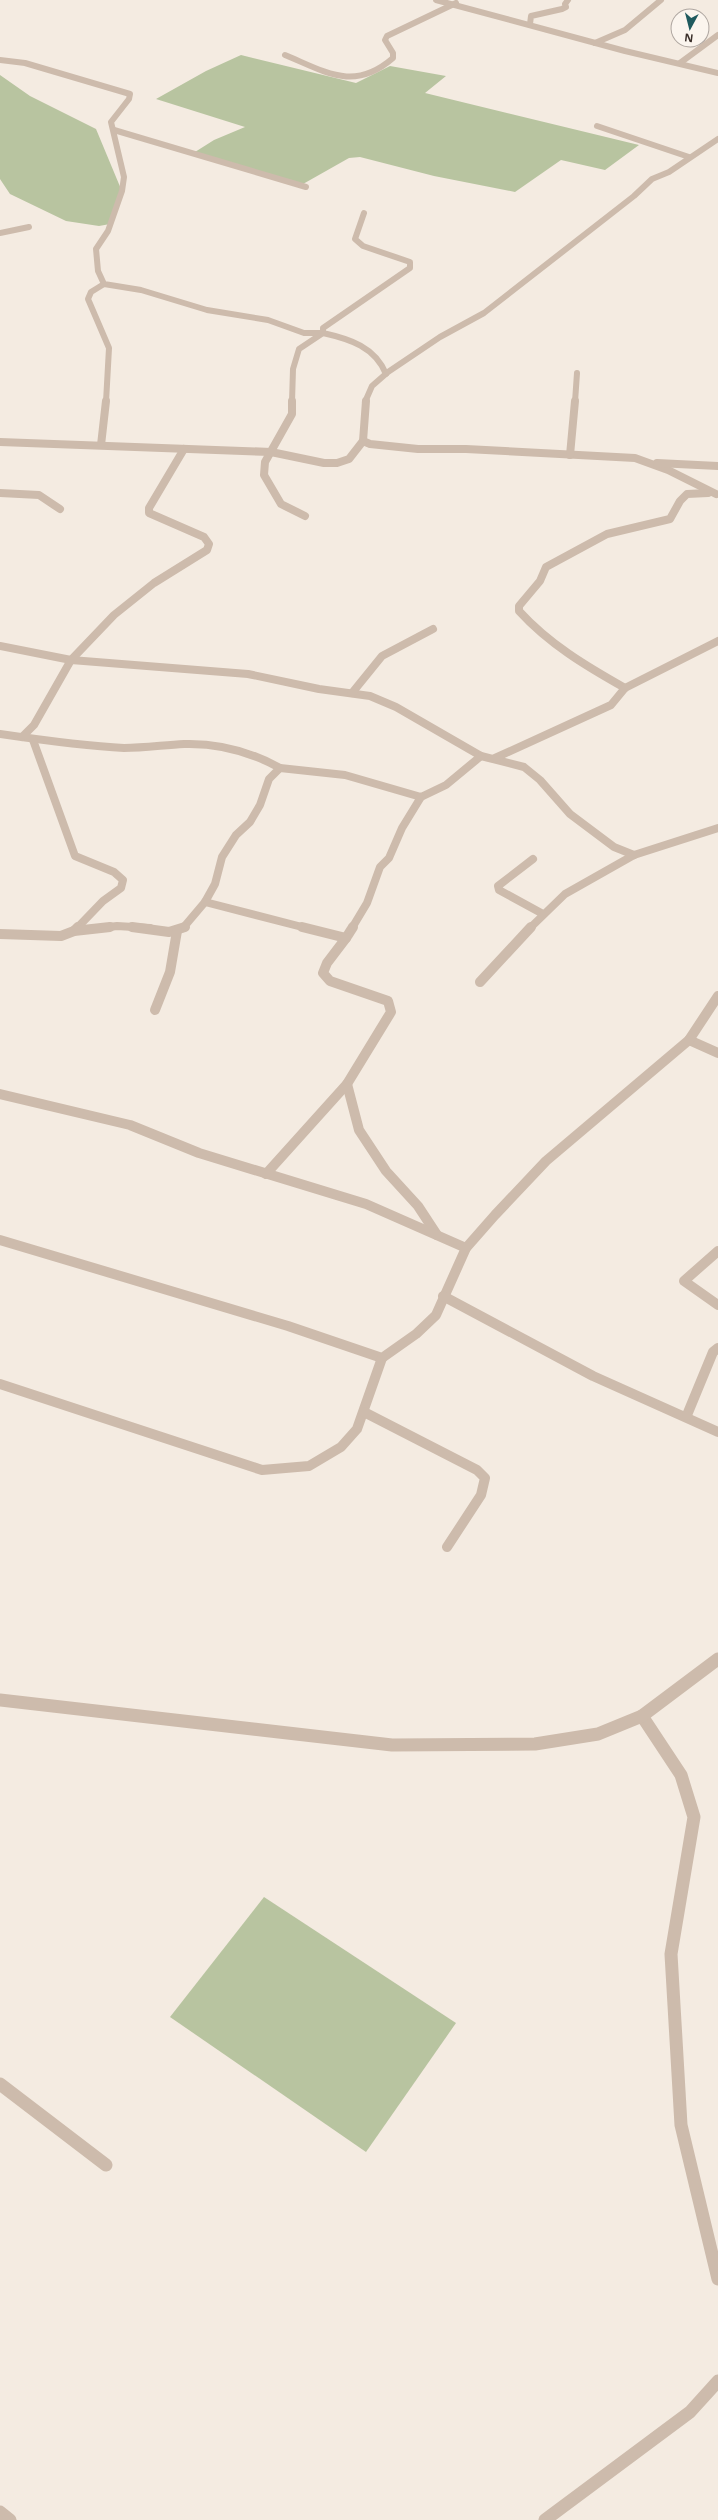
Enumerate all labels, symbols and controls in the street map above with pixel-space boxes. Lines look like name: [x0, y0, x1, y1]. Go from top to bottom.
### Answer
north arrow: [670, 8, 710, 48]
text: N: [683, 30, 694, 46]

